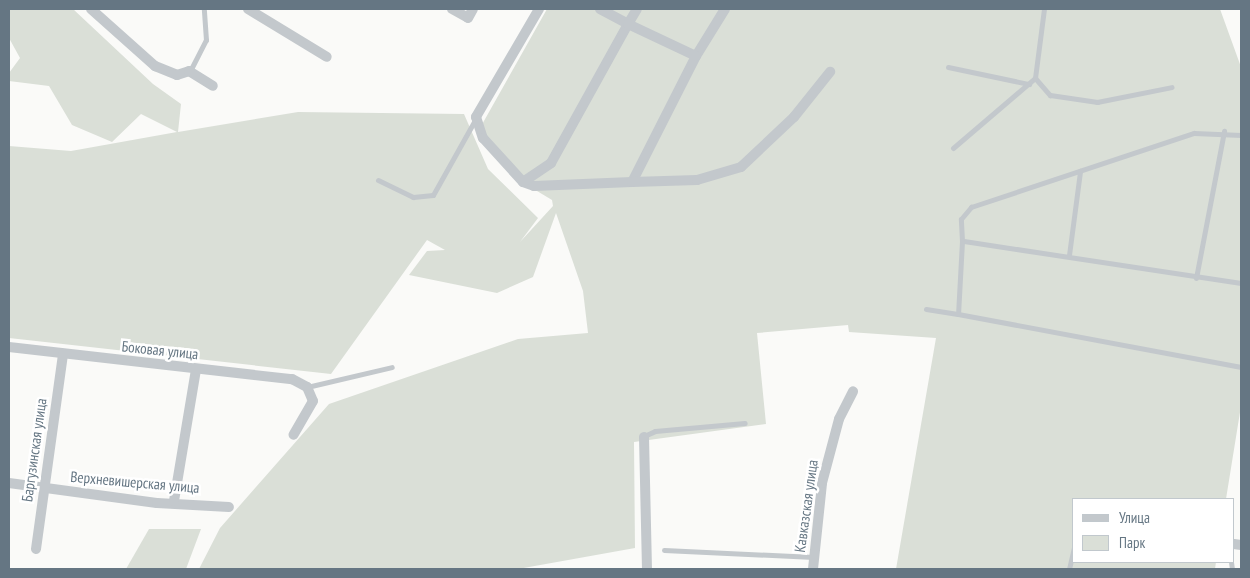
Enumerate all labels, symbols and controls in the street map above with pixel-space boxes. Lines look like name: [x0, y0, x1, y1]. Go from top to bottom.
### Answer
street label: Боковая улица: [121, 337, 199, 363]
street label: Баргузинская улица: [18, 397, 50, 503]
street label: Кавказская улица: [791, 458, 821, 554]
street label: Верхневишерская улица: [70, 467, 200, 497]
legend: [1072, 498, 1235, 563]
text: Улица: [1119, 508, 1150, 527]
text: Парк: [1119, 533, 1145, 552]

